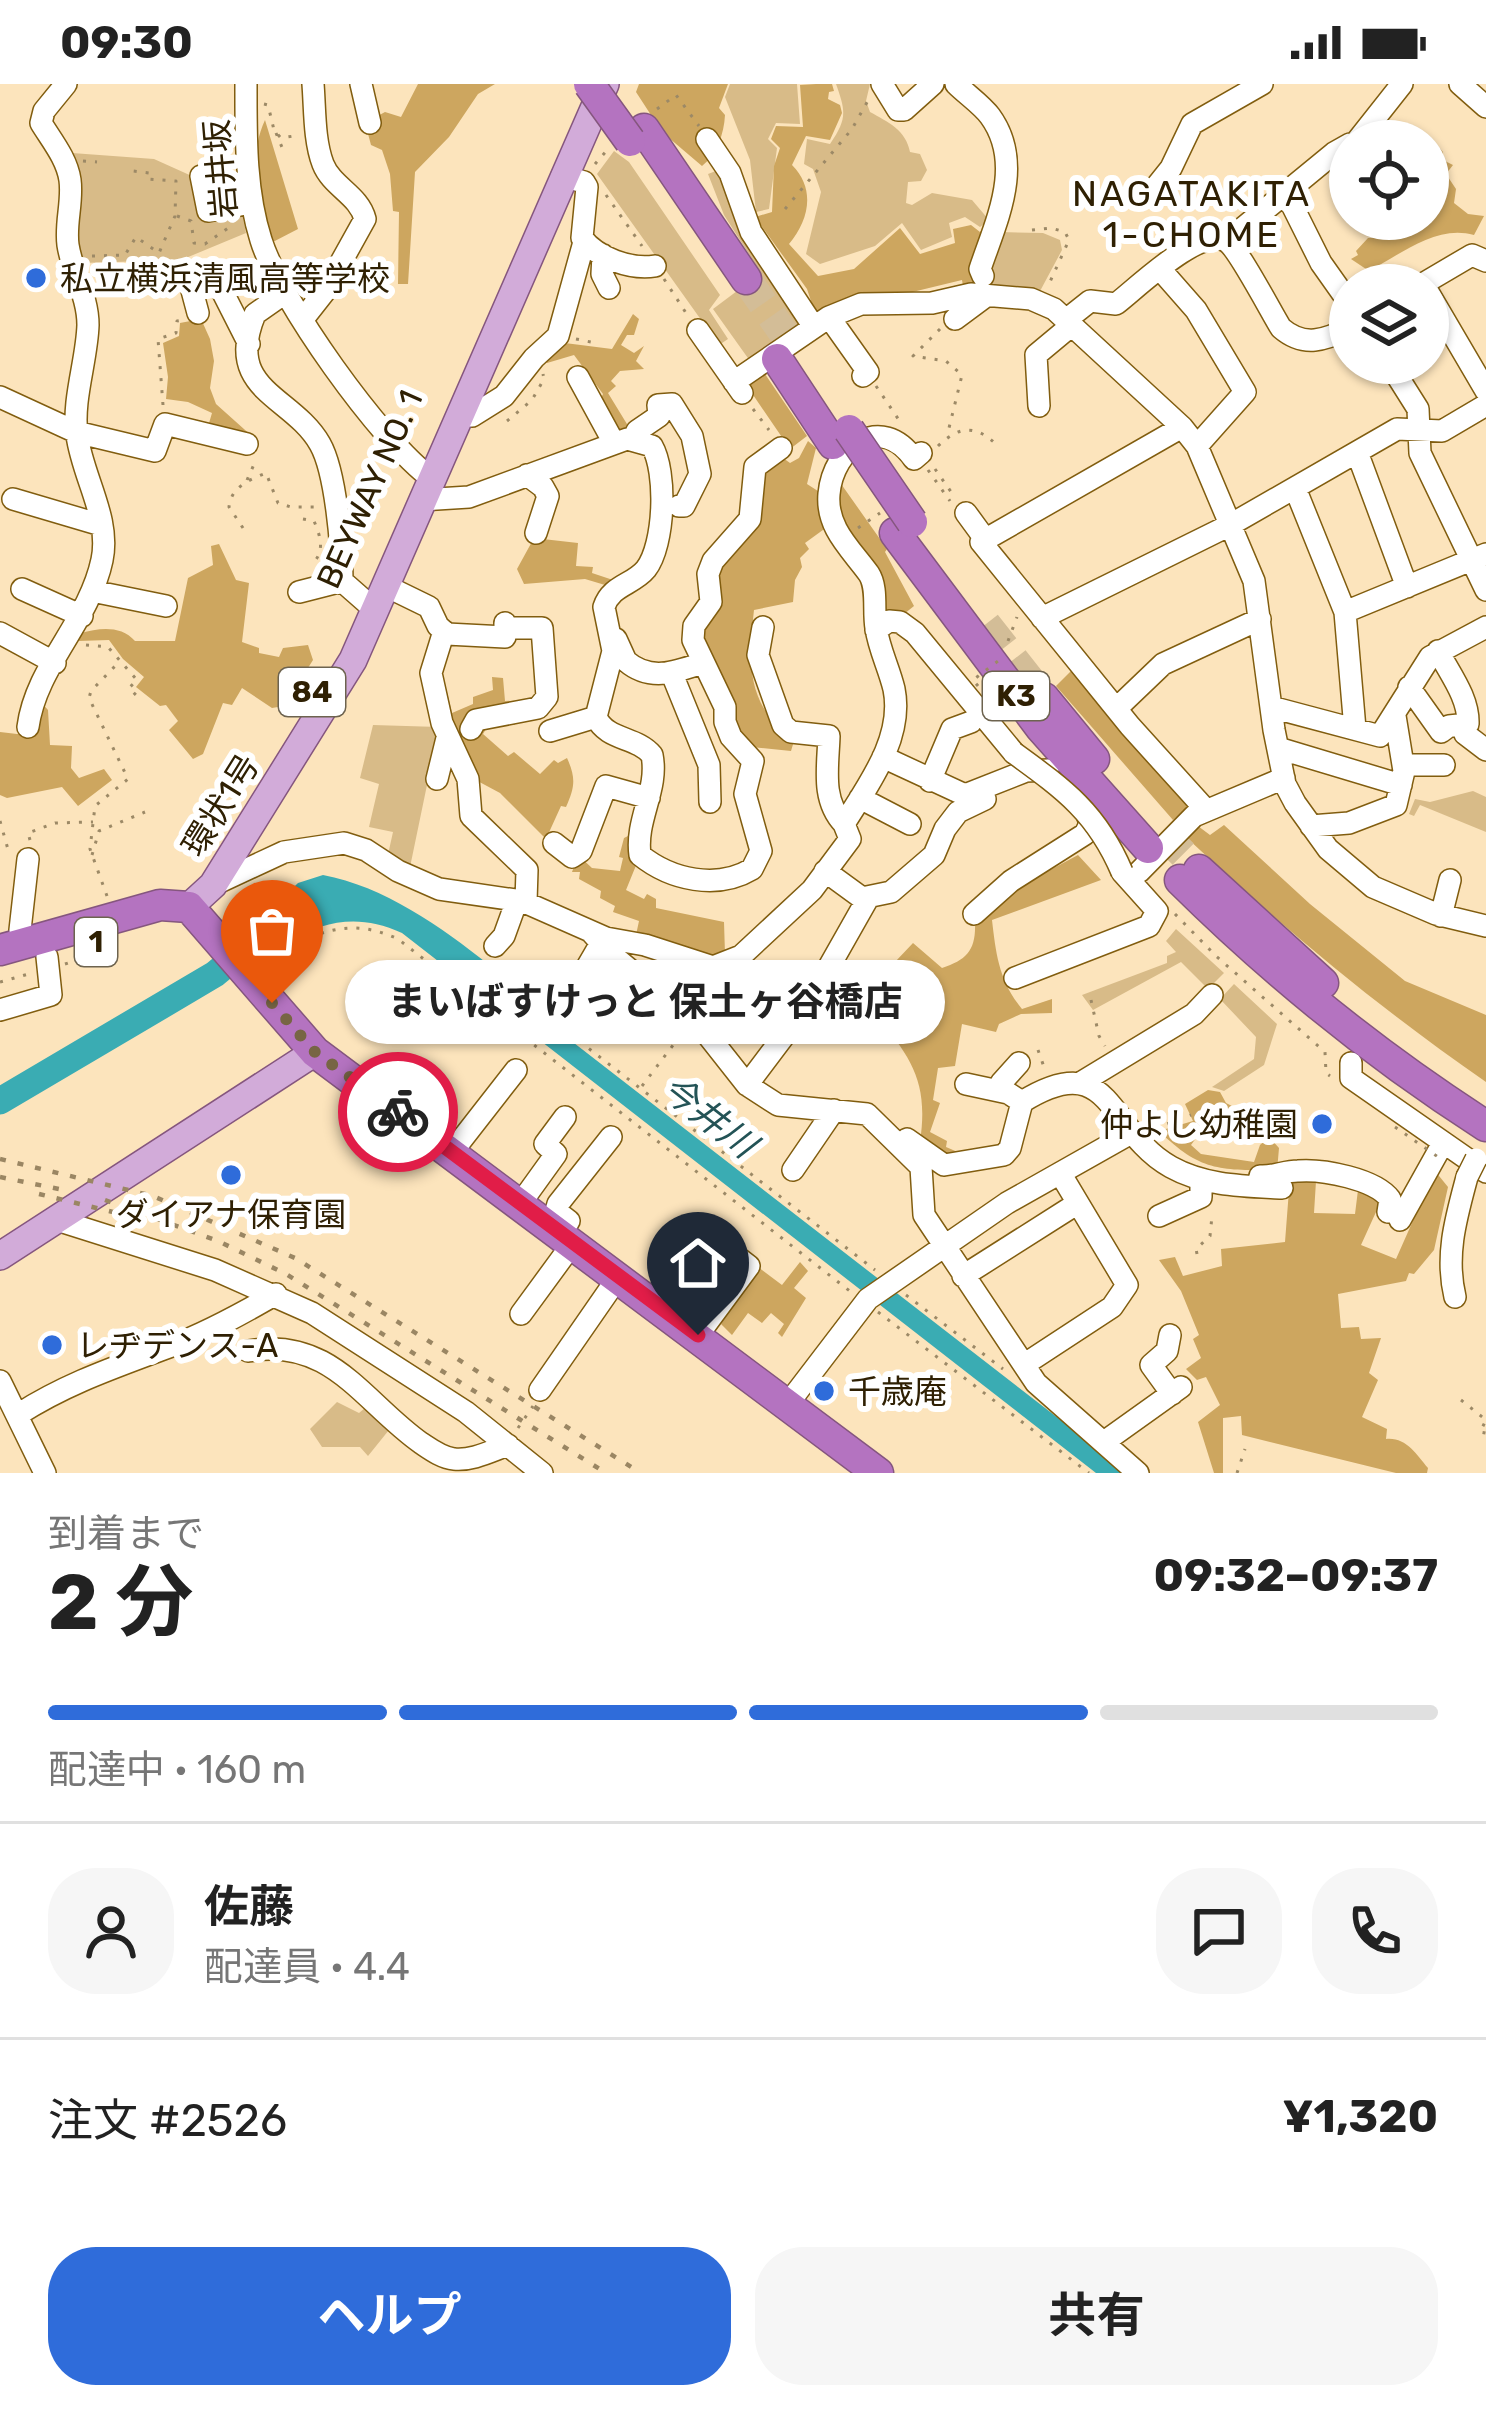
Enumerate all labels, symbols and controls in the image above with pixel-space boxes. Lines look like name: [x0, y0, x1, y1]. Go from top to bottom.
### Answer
text: 09:30: [60, 16, 193, 69]
street label: 岩井坂: [197, 118, 244, 220]
map controls: [1329, 120, 1449, 384]
button: locate: [1329, 120, 1449, 240]
district label: NAGATAKITA 1-CHOME: [1072, 172, 1312, 256]
place label: 私立横浜清風高等学校: [60, 259, 390, 298]
button: layers: [1329, 264, 1449, 384]
marker: 私立横浜清風高等学校: [23, 265, 49, 291]
street label: BEYWAY NO. 1: [308, 384, 430, 594]
road number: 84: [279, 668, 345, 716]
road number: K3: [983, 672, 1049, 720]
street label: 環状1号: [174, 747, 267, 864]
pin: [221, 880, 323, 1003]
icon: bag: [239, 898, 305, 964]
road number: 1: [75, 918, 117, 966]
callout: まいばすけっと 保土ヶ谷橋店: [344, 961, 944, 1045]
text: まいばすけっと 保土ヶ谷橋店: [387, 979, 903, 1025]
courier: [338, 1052, 458, 1172]
water label: 今井川: [653, 1066, 768, 1169]
icon: bike: [365, 1079, 431, 1145]
place label: 仲よし幼稚園: [1100, 1105, 1298, 1144]
marker: 仲よし幼稚園: [1309, 1111, 1335, 1137]
marker: ダイアナ保育園: [218, 1162, 244, 1188]
place label: ダイアナ保育園: [116, 1195, 346, 1234]
pin: [647, 1212, 749, 1335]
icon: home: [665, 1230, 731, 1296]
place label: レヂデンス-A: [76, 1326, 278, 1365]
marker: レヂデンス-A: [39, 1332, 65, 1358]
place label: 千歳庵: [848, 1372, 947, 1411]
marker: 千歳庵: [811, 1378, 837, 1404]
text: 到着まで: [48, 1511, 204, 1557]
text: 09:32–09:37: [1153, 1549, 1438, 1602]
text: 2 分: [48, 1556, 193, 1649]
text: 配達中 · 160 m: [48, 1747, 306, 1793]
button: person: [48, 1868, 174, 1994]
button: chat: [1156, 1868, 1282, 1994]
button: phone: [1312, 1868, 1438, 1994]
text: 佐藤: [204, 1880, 294, 1933]
text: 配達員 · 4.4: [204, 1944, 410, 1990]
text: ¥1,320: [1283, 2090, 1438, 2143]
text: 注文 #2526: [48, 2094, 287, 2147]
button: ヘルプ: [48, 2247, 731, 2385]
button: 共有: [755, 2247, 1438, 2385]

